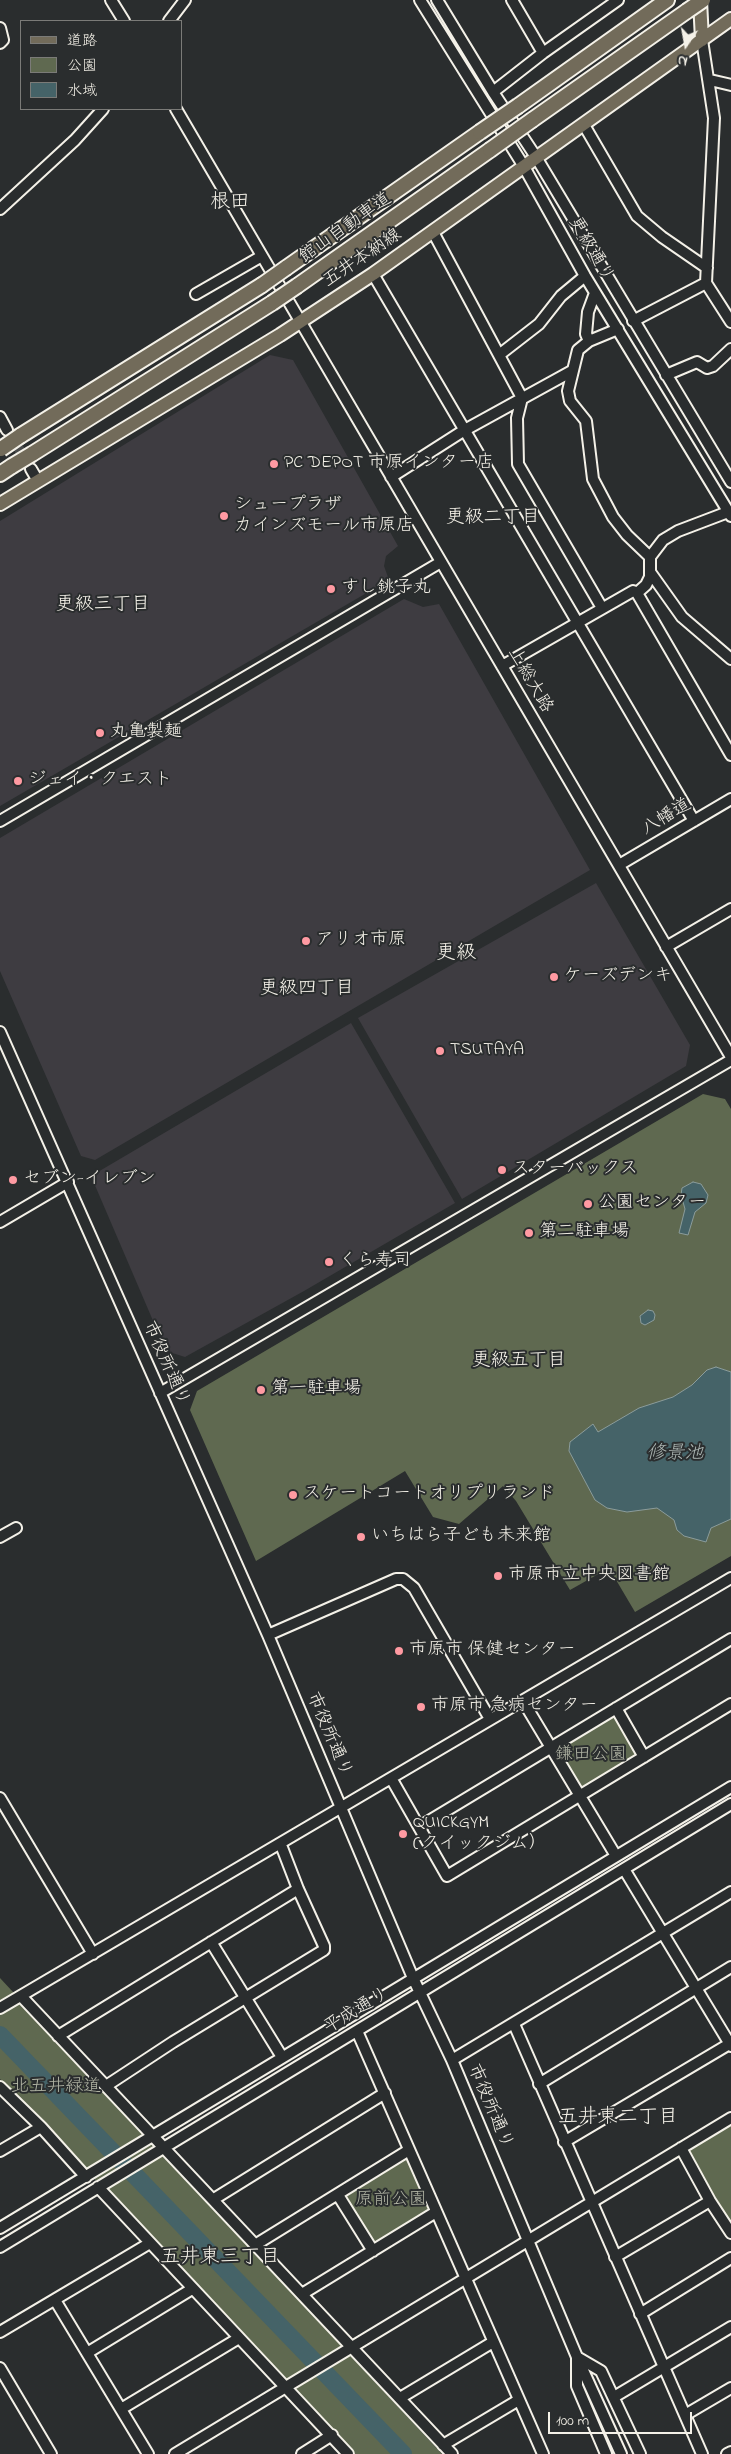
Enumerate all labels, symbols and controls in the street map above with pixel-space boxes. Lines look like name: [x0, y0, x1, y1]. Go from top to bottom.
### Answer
legend: [20, 20, 182, 110]
north arrow: [661, 20, 711, 70]
text: 道路: [67, 30, 97, 52]
text: N: [676, 49, 690, 71]
text: 公園: [67, 55, 97, 77]
text: 水域: [67, 80, 97, 102]
street label: 館山自動車道: [296, 189, 396, 269]
district label: 根田: [210, 192, 250, 216]
street label: 更級通り: [563, 213, 617, 287]
street label: 五井本納線: [320, 225, 406, 293]
place label: PC DEPOT 市原インター店: [284, 453, 494, 475]
marker: PC DEPOT 市原インター店: [268, 458, 280, 470]
place label: シュープラザ カインズモール市原店: [234, 495, 414, 538]
district label: 更級二丁目: [446, 508, 540, 530]
marker: シュープラザ カインズモール市原店: [218, 510, 230, 522]
place label: すし銚子丸: [341, 578, 431, 600]
marker: すし銚子丸: [325, 583, 337, 595]
district label: 更級三丁目: [56, 595, 150, 617]
street label: 上総大路: [502, 644, 556, 718]
place label: 丸亀製麺: [110, 722, 182, 744]
marker: 丸亀製麺: [94, 727, 106, 739]
place label: ジェイ・クエスト: [28, 770, 172, 792]
marker: ジェイ・クエスト: [12, 775, 24, 787]
street label: 八幡道: [638, 795, 696, 841]
place label: アリオ市原: [316, 930, 406, 952]
marker: アリオ市原: [300, 935, 312, 947]
district label: 更級: [436, 943, 476, 967]
place label: ケーズデンキ: [564, 966, 672, 988]
marker: ケーズデンキ: [548, 971, 560, 983]
district label: 更級四丁目: [260, 979, 354, 1001]
place label: TSUTAYA: [450, 1040, 524, 1062]
marker: TSUTAYA: [434, 1045, 446, 1057]
place label: スターバックス: [512, 1159, 638, 1181]
marker: スターバックス: [496, 1164, 508, 1176]
place label: セブン-イレブン: [23, 1169, 156, 1191]
marker: セブン-イレブン: [7, 1174, 19, 1186]
place label: 公園センター: [598, 1193, 706, 1215]
marker: 公園センター: [582, 1198, 594, 1210]
place label: 第二駐車場: [539, 1222, 629, 1244]
marker: 第二駐車場: [523, 1227, 535, 1239]
place label: くら寿司: [339, 1251, 411, 1273]
marker: くら寿司: [323, 1256, 335, 1268]
street label: 市役所通り: [137, 1318, 193, 1410]
district label: 更級五丁目: [472, 1351, 566, 1373]
place label: 第一駐車場: [271, 1379, 361, 1401]
marker: 第一駐車場: [255, 1384, 267, 1396]
water label: 修景池: [647, 1444, 703, 1466]
place label: スケートコートオリプリランド: [303, 1484, 555, 1506]
marker: スケートコートオリプリランド: [287, 1489, 299, 1501]
place label: いちはら子ども未来館: [371, 1526, 551, 1548]
marker: いちはら子ども未来館: [355, 1531, 367, 1543]
place label: 市原市立中央図書館: [508, 1565, 670, 1587]
marker: 市原市立中央図書館: [492, 1570, 504, 1582]
place label: 市原市 保健センター: [409, 1640, 575, 1662]
marker: 市原市 保健センター: [393, 1645, 405, 1657]
street label: 市役所通り: [300, 1689, 356, 1781]
place label: 市原市 急病センター: [431, 1696, 597, 1718]
marker: 市原市 急病センター: [415, 1701, 427, 1713]
park label: 鎌田公園: [555, 1745, 627, 1767]
place label: QUICKGYM (クイックジム）: [413, 1813, 547, 1856]
marker: QUICKGYM (クイックジム）: [397, 1828, 409, 1840]
street label: 平成通り: [321, 1984, 393, 2040]
street label: 市役所通り: [461, 2061, 517, 2153]
park label: 北五井緑道: [11, 2077, 101, 2099]
district label: 五井東二丁目: [558, 2107, 678, 2131]
park label: 原前公園: [355, 2190, 427, 2212]
district label: 五井東三丁目: [160, 2247, 280, 2271]
scale bar: [551, 2402, 695, 2434]
text: 100 m: [556, 2410, 589, 2432]

